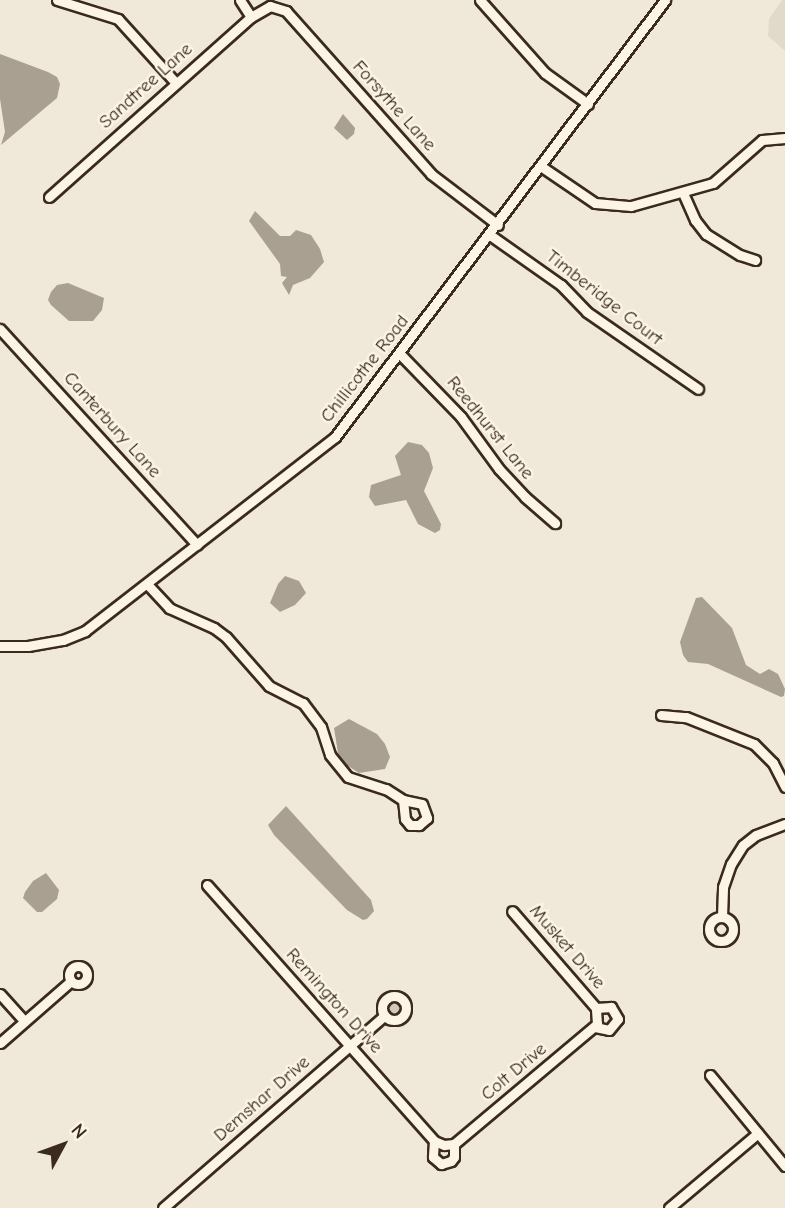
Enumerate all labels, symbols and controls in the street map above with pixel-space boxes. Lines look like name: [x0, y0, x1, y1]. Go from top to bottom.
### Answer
street label: Sandtree Lane: [95, 38, 197, 134]
street label: Forsythe Lane: [347, 56, 441, 156]
street label: Timberidge Court: [541, 245, 667, 351]
street label: Chillicothe Road: [316, 311, 414, 427]
street label: Canterbury Lane: [58, 367, 166, 483]
street label: Reedhurst Lane: [441, 372, 539, 484]
street label: Musket Drive: [524, 900, 610, 994]
street label: Remington Drive: [281, 944, 387, 1058]
street label: Colt Drive: [477, 1038, 551, 1106]
street label: Demshar Drive: [209, 1051, 315, 1147]
north arrow: [28, 1110, 98, 1180]
text: N: [66, 1119, 91, 1143]

